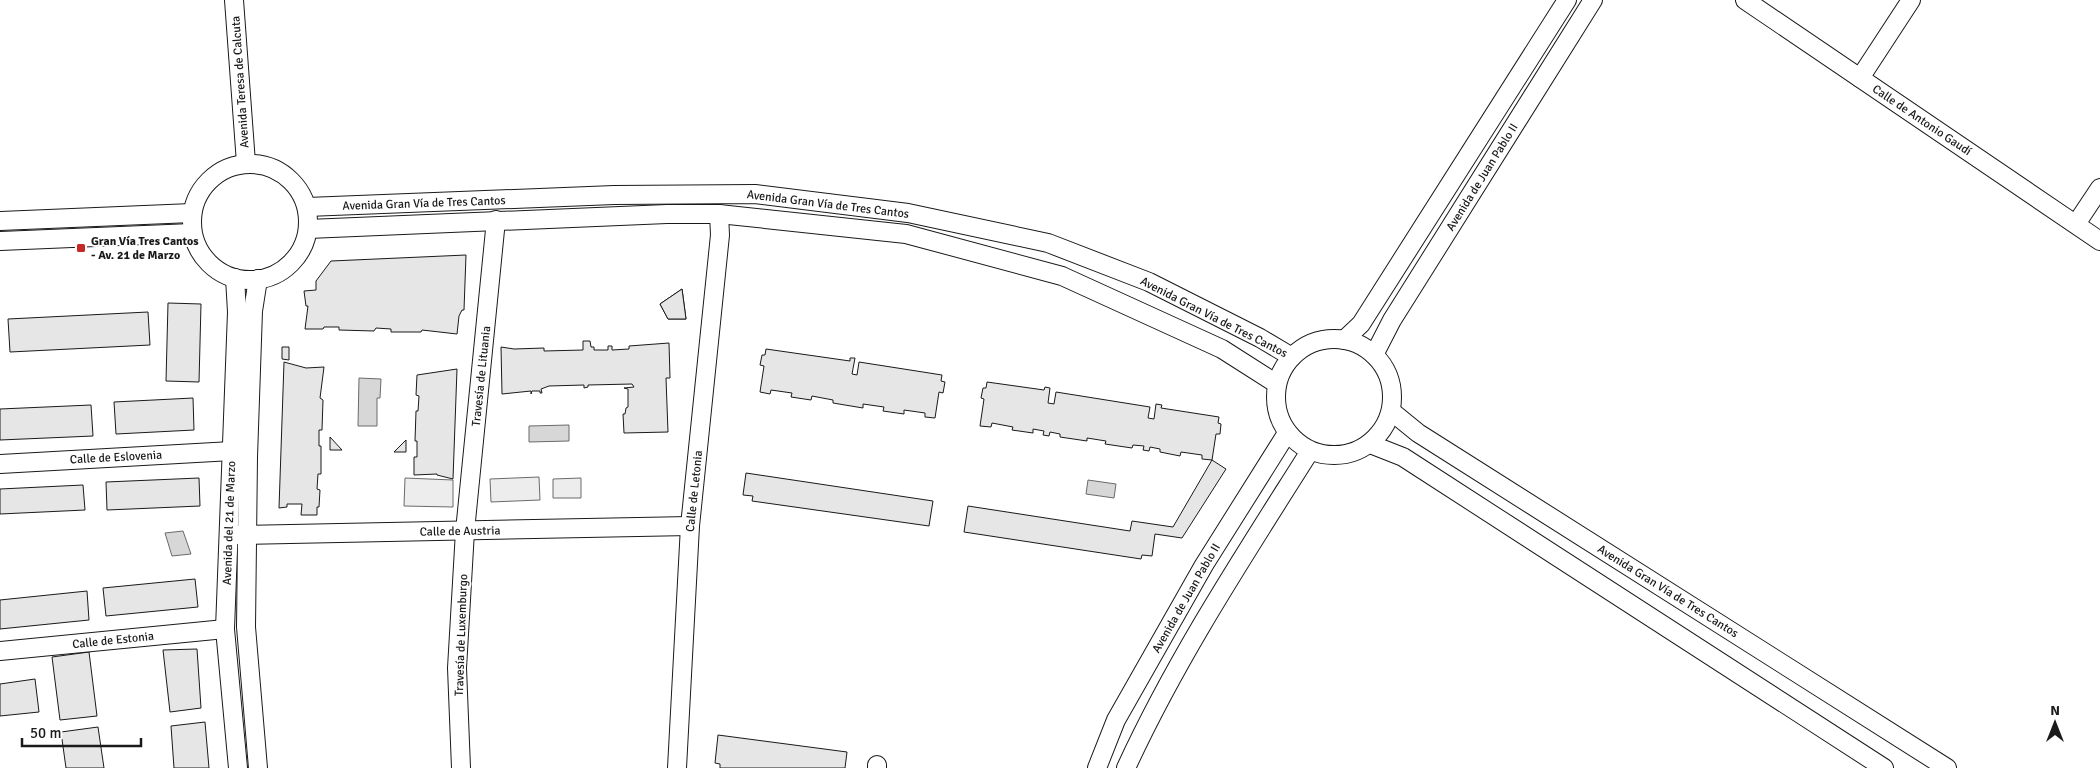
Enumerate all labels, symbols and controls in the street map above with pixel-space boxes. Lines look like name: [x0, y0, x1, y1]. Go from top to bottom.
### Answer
street label: Avenida Teresa de Calcuta: [228, 15, 253, 149]
street label: Calle de Antonio Gaudí: [1869, 82, 1975, 160]
street label: Avenida de Juan Pablo II: [1443, 121, 1522, 234]
street label: Avenida Gran Vía de Tres Cantos: [746, 187, 910, 222]
street label: Avenida Gran Vía de Tres Cantos: [342, 193, 506, 214]
place label: Gran Vía Tres Cantos - Av. 21 de Marzo: [91, 234, 199, 263]
marker: Gran Vía Tres Cantos - Av. 21 de Marzo: [75, 242, 87, 254]
street label: Avenida Gran Vía de Tres Cantos: [1138, 274, 1290, 361]
street label: Travesía de Lituania: [469, 325, 494, 427]
street label: Calle de Eslovenia: [69, 448, 163, 467]
street label: Calle de Letonia: [683, 450, 706, 533]
street label: Avenida del 21 de Marzo: [220, 461, 239, 585]
street label: Calle de Austria: [419, 523, 501, 540]
street label: Avenida de Juan Pablo II: [1149, 541, 1224, 656]
street label: Avenida Gran Vía de Tres Cantos: [1595, 542, 1741, 641]
street label: Travesía de Luxemburgo: [452, 574, 471, 696]
street label: Calle de Estonia: [72, 629, 155, 652]
north arrow: [2030, 698, 2080, 748]
text: N: [2050, 702, 2060, 719]
scale bar: [22, 716, 141, 748]
text: 50 m: [30, 724, 61, 742]

